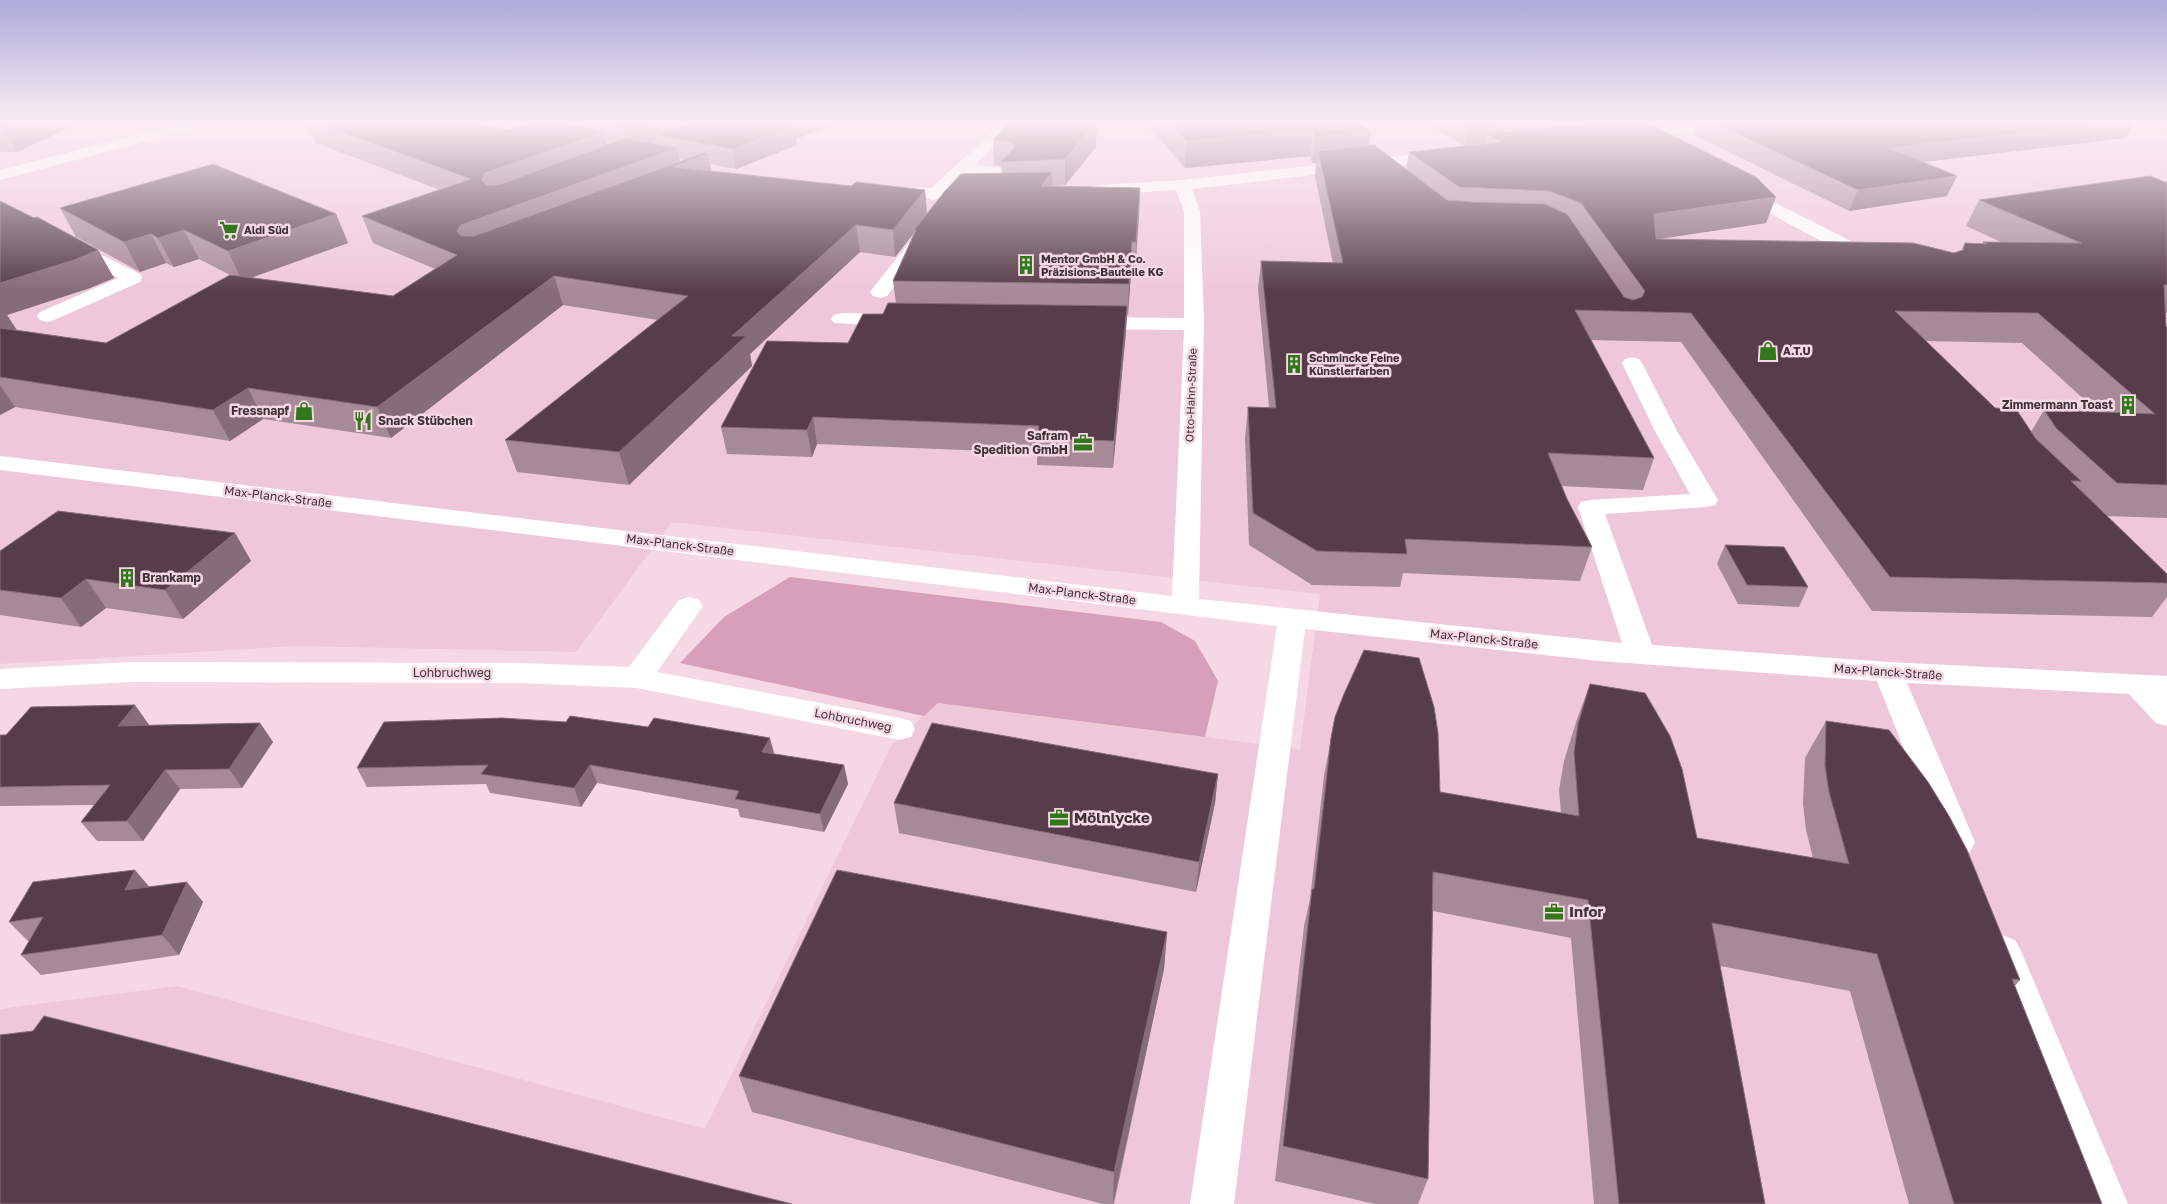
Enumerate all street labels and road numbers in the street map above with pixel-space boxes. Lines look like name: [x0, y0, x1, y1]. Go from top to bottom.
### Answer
street label: Otto-Hahn-Straße: [1182, 348, 1199, 442]
street label: Max-Planck-Straße: [223, 482, 333, 511]
street label: Max-Planck-Straße: [625, 530, 735, 559]
street label: Max-Planck-Straße: [1027, 579, 1137, 608]
street label: Max-Planck-Straße: [1429, 625, 1539, 652]
street label: Max-Planck-Straße: [1833, 660, 1943, 683]
street label: Lohbruchweg: [413, 665, 491, 680]
street label: Lohbruchweg: [813, 705, 893, 734]

